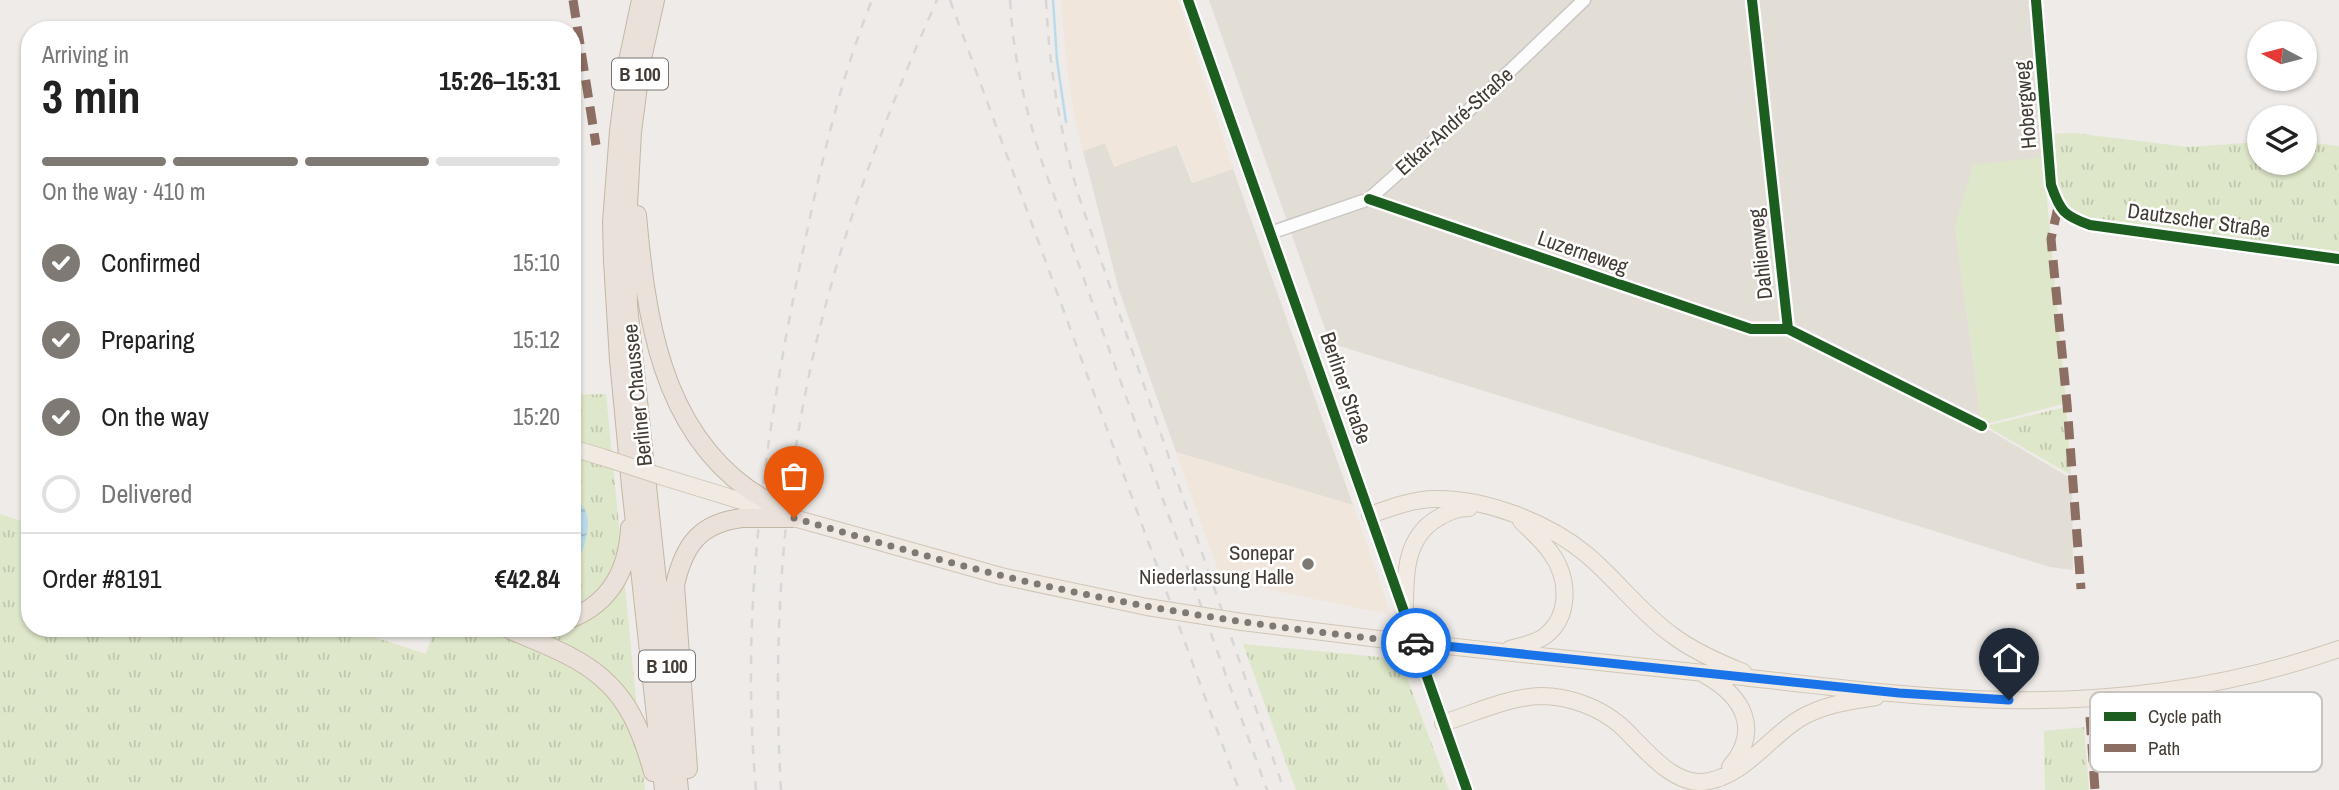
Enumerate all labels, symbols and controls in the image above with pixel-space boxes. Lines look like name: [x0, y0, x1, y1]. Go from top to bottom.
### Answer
north arrow: [2247, 21, 2317, 91]
map controls: [2247, 21, 2317, 175]
text: Arriving in: [42, 39, 129, 70]
road number: B 100: [612, 58, 668, 90]
street label: Hobergweg: [2007, 59, 2043, 150]
street label: Etkar-André-Straße: [1389, 60, 1519, 182]
text: 15:26–15:31: [439, 63, 560, 98]
text: 3 min: [42, 65, 141, 127]
button: layers: [2247, 105, 2317, 175]
text: On the way · 410 m: [42, 176, 206, 207]
street label: Dautzscher Straße: [2126, 196, 2272, 244]
street label: Dahlienweg: [1741, 207, 1779, 301]
street label: Luzerneweg: [1534, 223, 1632, 281]
icon: check: [42, 244, 80, 282]
text: Confirmed: [101, 245, 201, 280]
text: 15:10: [513, 247, 560, 278]
icon: check: [42, 321, 80, 359]
text: Preparing: [101, 322, 195, 357]
street label: Berliner Chaussee: [615, 323, 659, 467]
text: 15:12: [513, 324, 560, 355]
street label: Berliner Straße: [1313, 328, 1379, 448]
icon: check: [42, 398, 80, 436]
text: On the way: [101, 399, 209, 434]
text: 15:20: [513, 401, 560, 432]
pin: [764, 446, 824, 518]
icon: bag: [775, 457, 813, 495]
text: Delivered: [101, 476, 192, 511]
place label: Sonepar Niederlassung Halle: [1139, 538, 1294, 591]
marker: Sonepar Niederlassung Halle: [1300, 556, 1316, 572]
text: Order #8191: [42, 561, 162, 596]
text: €42.84: [495, 561, 560, 596]
courier: [1381, 608, 1451, 678]
icon: car: [1397, 624, 1435, 662]
pin: [1979, 628, 2039, 700]
icon: home: [1990, 639, 2028, 677]
road number: B 100: [639, 650, 695, 681]
legend: [2090, 692, 2322, 772]
text: Cycle path: [2148, 703, 2222, 729]
text: Path: [2148, 735, 2180, 761]

